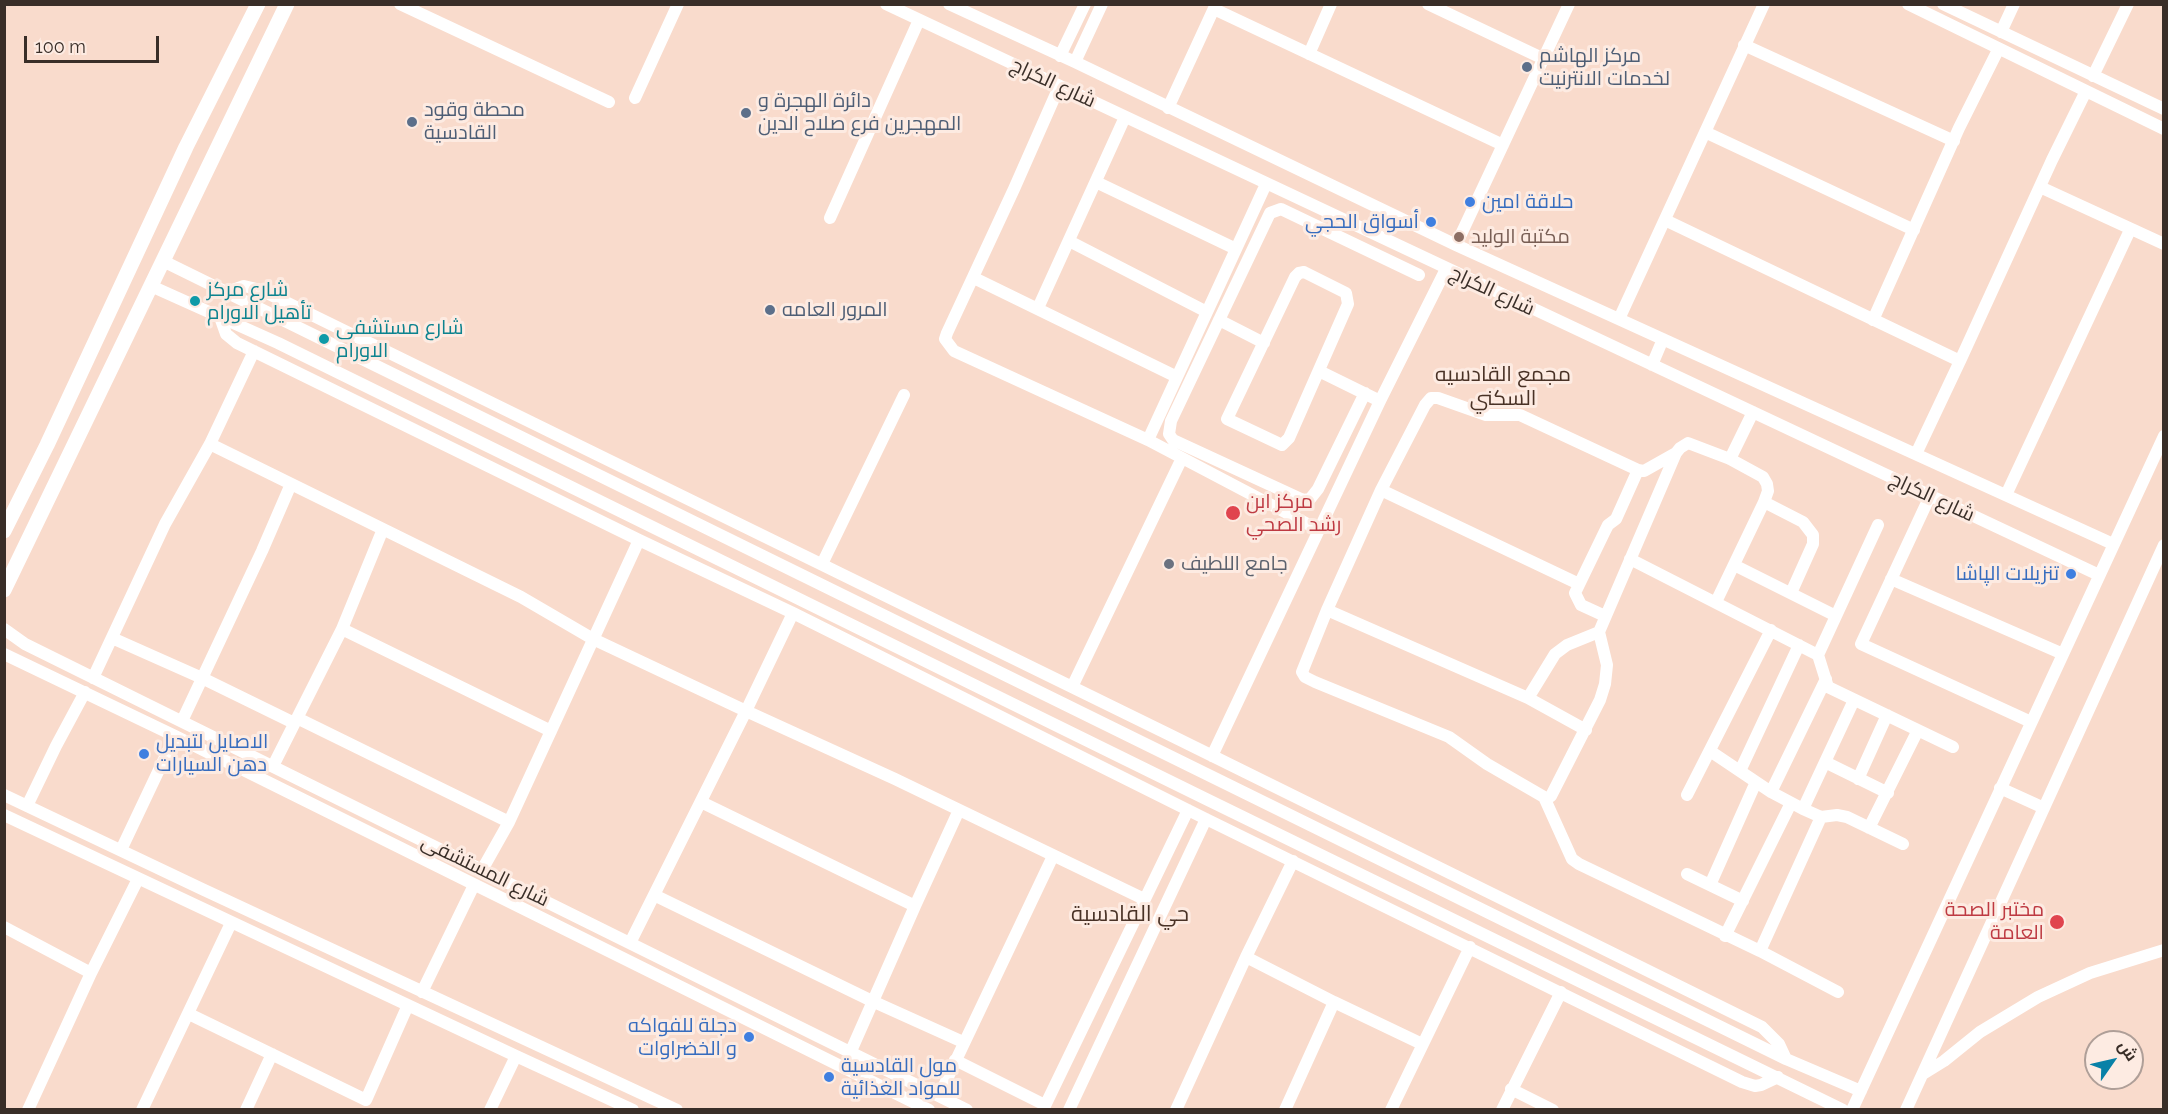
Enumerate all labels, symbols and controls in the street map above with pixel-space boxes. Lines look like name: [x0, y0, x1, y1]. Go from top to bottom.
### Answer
scale bar: [27, 24, 162, 62]
text: 100 m: [35, 36, 86, 57]
place label: مركز الهاشم لخدمات الانترنيت: [1539, 44, 1670, 91]
street label: شارع الكراج: [1007, 53, 1099, 113]
marker: مركز الهاشم لخدمات الانترنيت: [1520, 60, 1534, 74]
place label: دائرة الهجرة و المهجرين فرع صلاح الدين: [758, 89, 961, 136]
place label: محطة وقود القادسية: [424, 98, 525, 145]
marker: دائرة الهجرة و المهجرين فرع صلاح الدين: [739, 106, 753, 120]
marker: محطة وقود القادسية: [405, 115, 419, 129]
place label: حلاقة امين: [1482, 190, 1573, 214]
marker: حلاقة امين: [1463, 195, 1477, 209]
place label: أسواق الحجي: [1305, 210, 1419, 234]
marker: أسواق الحجي: [1424, 215, 1438, 229]
place label: مكتبة الوليد: [1471, 225, 1570, 249]
marker: مكتبة الوليد: [1452, 230, 1466, 244]
street label: شارع الكراج: [1446, 261, 1538, 321]
place label: شارع مركز تأهيل الاورام: [207, 278, 311, 325]
marker: شارع مركز تأهيل الاورام: [188, 294, 202, 308]
place label: المرور العامه: [782, 298, 888, 322]
marker: المرور العامه: [763, 303, 777, 317]
place label: شارع مستشفى الاورام: [336, 316, 463, 363]
marker: شارع مستشفى الاورام: [317, 332, 331, 346]
district label: مجمع القادسيه السكني: [1435, 362, 1571, 412]
street label: شارع الكراج: [1886, 467, 1978, 527]
place label: مركز ابن رشد الصحي: [1246, 490, 1341, 537]
marker: مركز ابن رشد الصحي: [1224, 504, 1242, 522]
place label: جامع اللطیف: [1181, 552, 1288, 576]
marker: جامع اللطیف: [1162, 557, 1176, 571]
place label: تنزيلات الپاشا: [1955, 562, 2059, 586]
marker: تنزيلات الپاشا: [2064, 567, 2078, 581]
place label: الاصايل لتبديل دهن السيارات: [156, 730, 268, 777]
marker: الاصايل لتبديل دهن السيارات: [137, 747, 151, 761]
street label: شارع المستشفى: [417, 830, 553, 912]
place label: مختبر الصحة العامة: [1945, 898, 2044, 945]
district label: حي القادسية: [1071, 901, 1189, 927]
marker: مختبر الصحة العامة: [2048, 913, 2066, 931]
place label: دجلة للفواكه و الخضراوات: [628, 1014, 737, 1061]
marker: دجلة للفواكه و الخضراوات: [742, 1030, 756, 1044]
north arrow: [2084, 1030, 2144, 1090]
text: ش: [2114, 1037, 2141, 1065]
place label: مول القادسية للمواد الغذائية: [841, 1054, 960, 1101]
marker: مول القادسية للمواد الغذائية: [822, 1070, 836, 1084]

